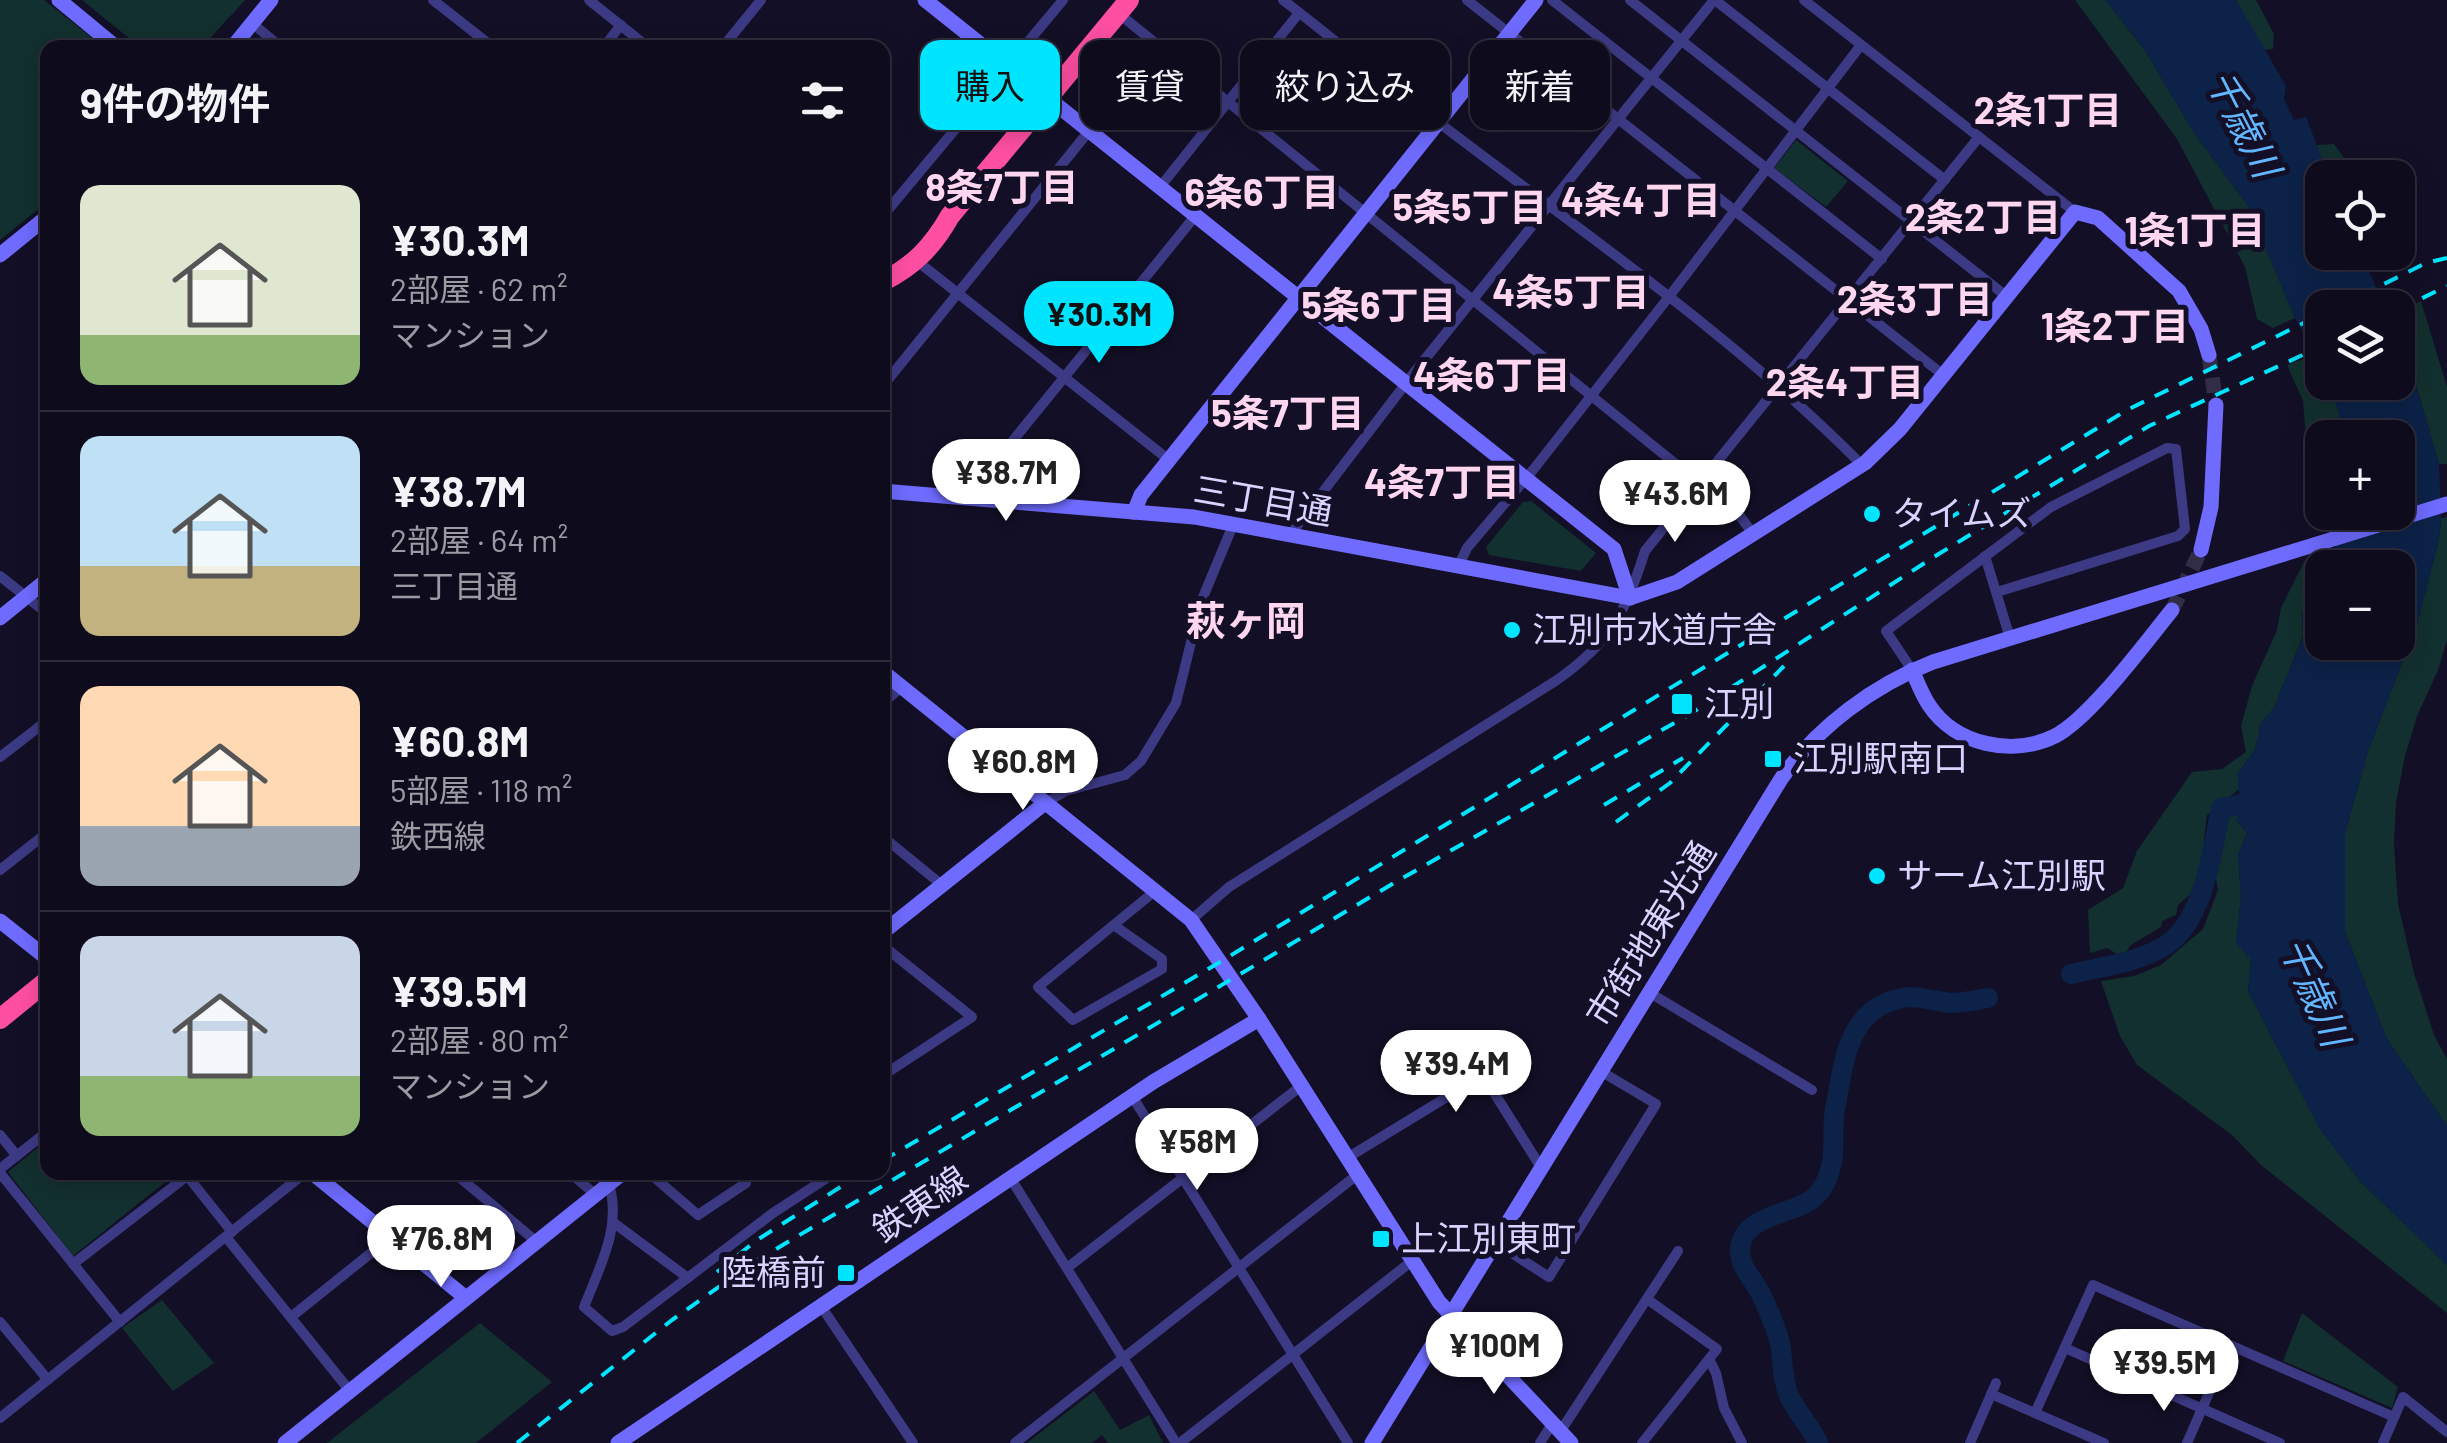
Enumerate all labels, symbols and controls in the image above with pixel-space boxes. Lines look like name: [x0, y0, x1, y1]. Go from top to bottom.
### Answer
chip: 購入: [920, 40, 1060, 130]
chip: 賃貸: [1080, 40, 1220, 130]
chip: 絞り込み: [1240, 40, 1450, 130]
chip: 新着: [1470, 40, 1610, 130]
water label: 千歳川: [2198, 62, 2293, 188]
icon: filters: [795, 73, 850, 128]
text: 9件の物件: [80, 77, 270, 127]
district label: 2条1丁目: [1974, 86, 2122, 132]
map controls: [2305, 160, 2415, 660]
button: locate: [2305, 160, 2415, 270]
district label: 8条7丁目: [925, 163, 1079, 209]
district label: 6条6丁目: [1185, 168, 1339, 214]
district label: 4条4丁目: [1561, 176, 1721, 222]
district label: 5条5丁目: [1393, 183, 1547, 229]
district label: 2条2丁目: [1905, 193, 2061, 239]
district label: 1条1丁目: [2125, 206, 2265, 252]
text: ¥30.3M: [390, 214, 529, 264]
icon: home: [160, 225, 280, 345]
district label: 4条5丁目: [1492, 268, 1650, 314]
text: 2部屋 · 62 m²: [390, 269, 568, 307]
district label: 2条3丁目: [1837, 275, 1993, 321]
pin: ¥30.3M: [1018, 281, 1180, 366]
district label: 5条6丁目: [1302, 281, 1456, 327]
button: layers: [2305, 290, 2415, 400]
text: ¥30.3M: [1046, 294, 1152, 332]
district label: 1条2丁目: [2041, 302, 2189, 348]
text: マンション: [390, 315, 550, 353]
district label: 4条6丁目: [1413, 351, 1571, 397]
district label: 2条4丁目: [1766, 358, 1924, 404]
district label: 5条7丁目: [1211, 389, 1365, 435]
button: +: [2305, 420, 2415, 530]
pin: ¥38.7M: [925, 439, 1087, 524]
text: ¥38.7M: [954, 452, 1058, 490]
district label: 4条7丁目: [1364, 458, 1520, 504]
pin: ¥43.6M: [1594, 460, 1756, 545]
text: ¥38.7M: [390, 465, 526, 515]
street label: 三丁目通: [1191, 466, 1336, 532]
text: ¥43.6M: [1621, 473, 1729, 511]
icon: home: [160, 476, 280, 596]
place label: タイムズ: [1892, 491, 2031, 533]
marker: タイムズ: [1861, 503, 1883, 525]
text: 2部屋 · 64 m²: [390, 520, 568, 558]
button: −: [2305, 550, 2415, 660]
text: 三丁目通: [390, 566, 518, 604]
district label: 萩ヶ岡: [1186, 595, 1306, 643]
place label: 江別市水道庁舎: [1532, 607, 1777, 649]
marker: 江別市水道庁舎: [1501, 619, 1523, 641]
place label: 江別: [1704, 681, 1774, 723]
marker: 江別: [1669, 691, 1695, 717]
text: ¥60.8M: [390, 715, 529, 765]
icon: home: [160, 726, 280, 846]
pin: ¥60.8M: [942, 728, 1104, 813]
place label: 江別駅南口: [1793, 736, 1968, 778]
text: ¥60.8M: [970, 741, 1076, 779]
marker: 江別駅南口: [1762, 748, 1784, 770]
text: 5部屋 · 118 m²: [390, 770, 572, 808]
text: 鉄西線: [390, 816, 486, 854]
street label: 市街地東光通: [1576, 833, 1723, 1033]
place label: サーム江別駅: [1897, 853, 2106, 895]
marker: サーム江別駅: [1866, 865, 1888, 887]
water label: 千歳川: [2272, 930, 2362, 1056]
text: ¥39.5M: [390, 965, 528, 1015]
icon: home: [160, 976, 280, 1096]
text: 2部屋 · 80 m²: [390, 1020, 569, 1058]
pin: ¥39.4M: [1375, 1030, 1537, 1115]
text: ¥39.4M: [1402, 1043, 1510, 1081]
text: マンション: [390, 1066, 550, 1104]
pin: ¥58M: [1138, 1108, 1256, 1193]
text: ¥58M: [1157, 1121, 1237, 1159]
street label: 鉄東線: [864, 1156, 974, 1249]
pin: ¥76.8M: [360, 1205, 522, 1290]
place label: 上江別東町: [1401, 1216, 1576, 1258]
text: ¥76.8M: [389, 1218, 493, 1256]
marker: 上江別東町: [1370, 1228, 1392, 1250]
place label: 陸橋前: [721, 1250, 826, 1292]
marker: 陸橋前: [835, 1262, 857, 1284]
pin: ¥100M: [1424, 1312, 1564, 1397]
text: ¥100M: [1448, 1325, 1540, 1363]
pin: ¥39.5M: [2083, 1329, 2245, 1414]
text: ¥39.5M: [2112, 1342, 2217, 1380]

